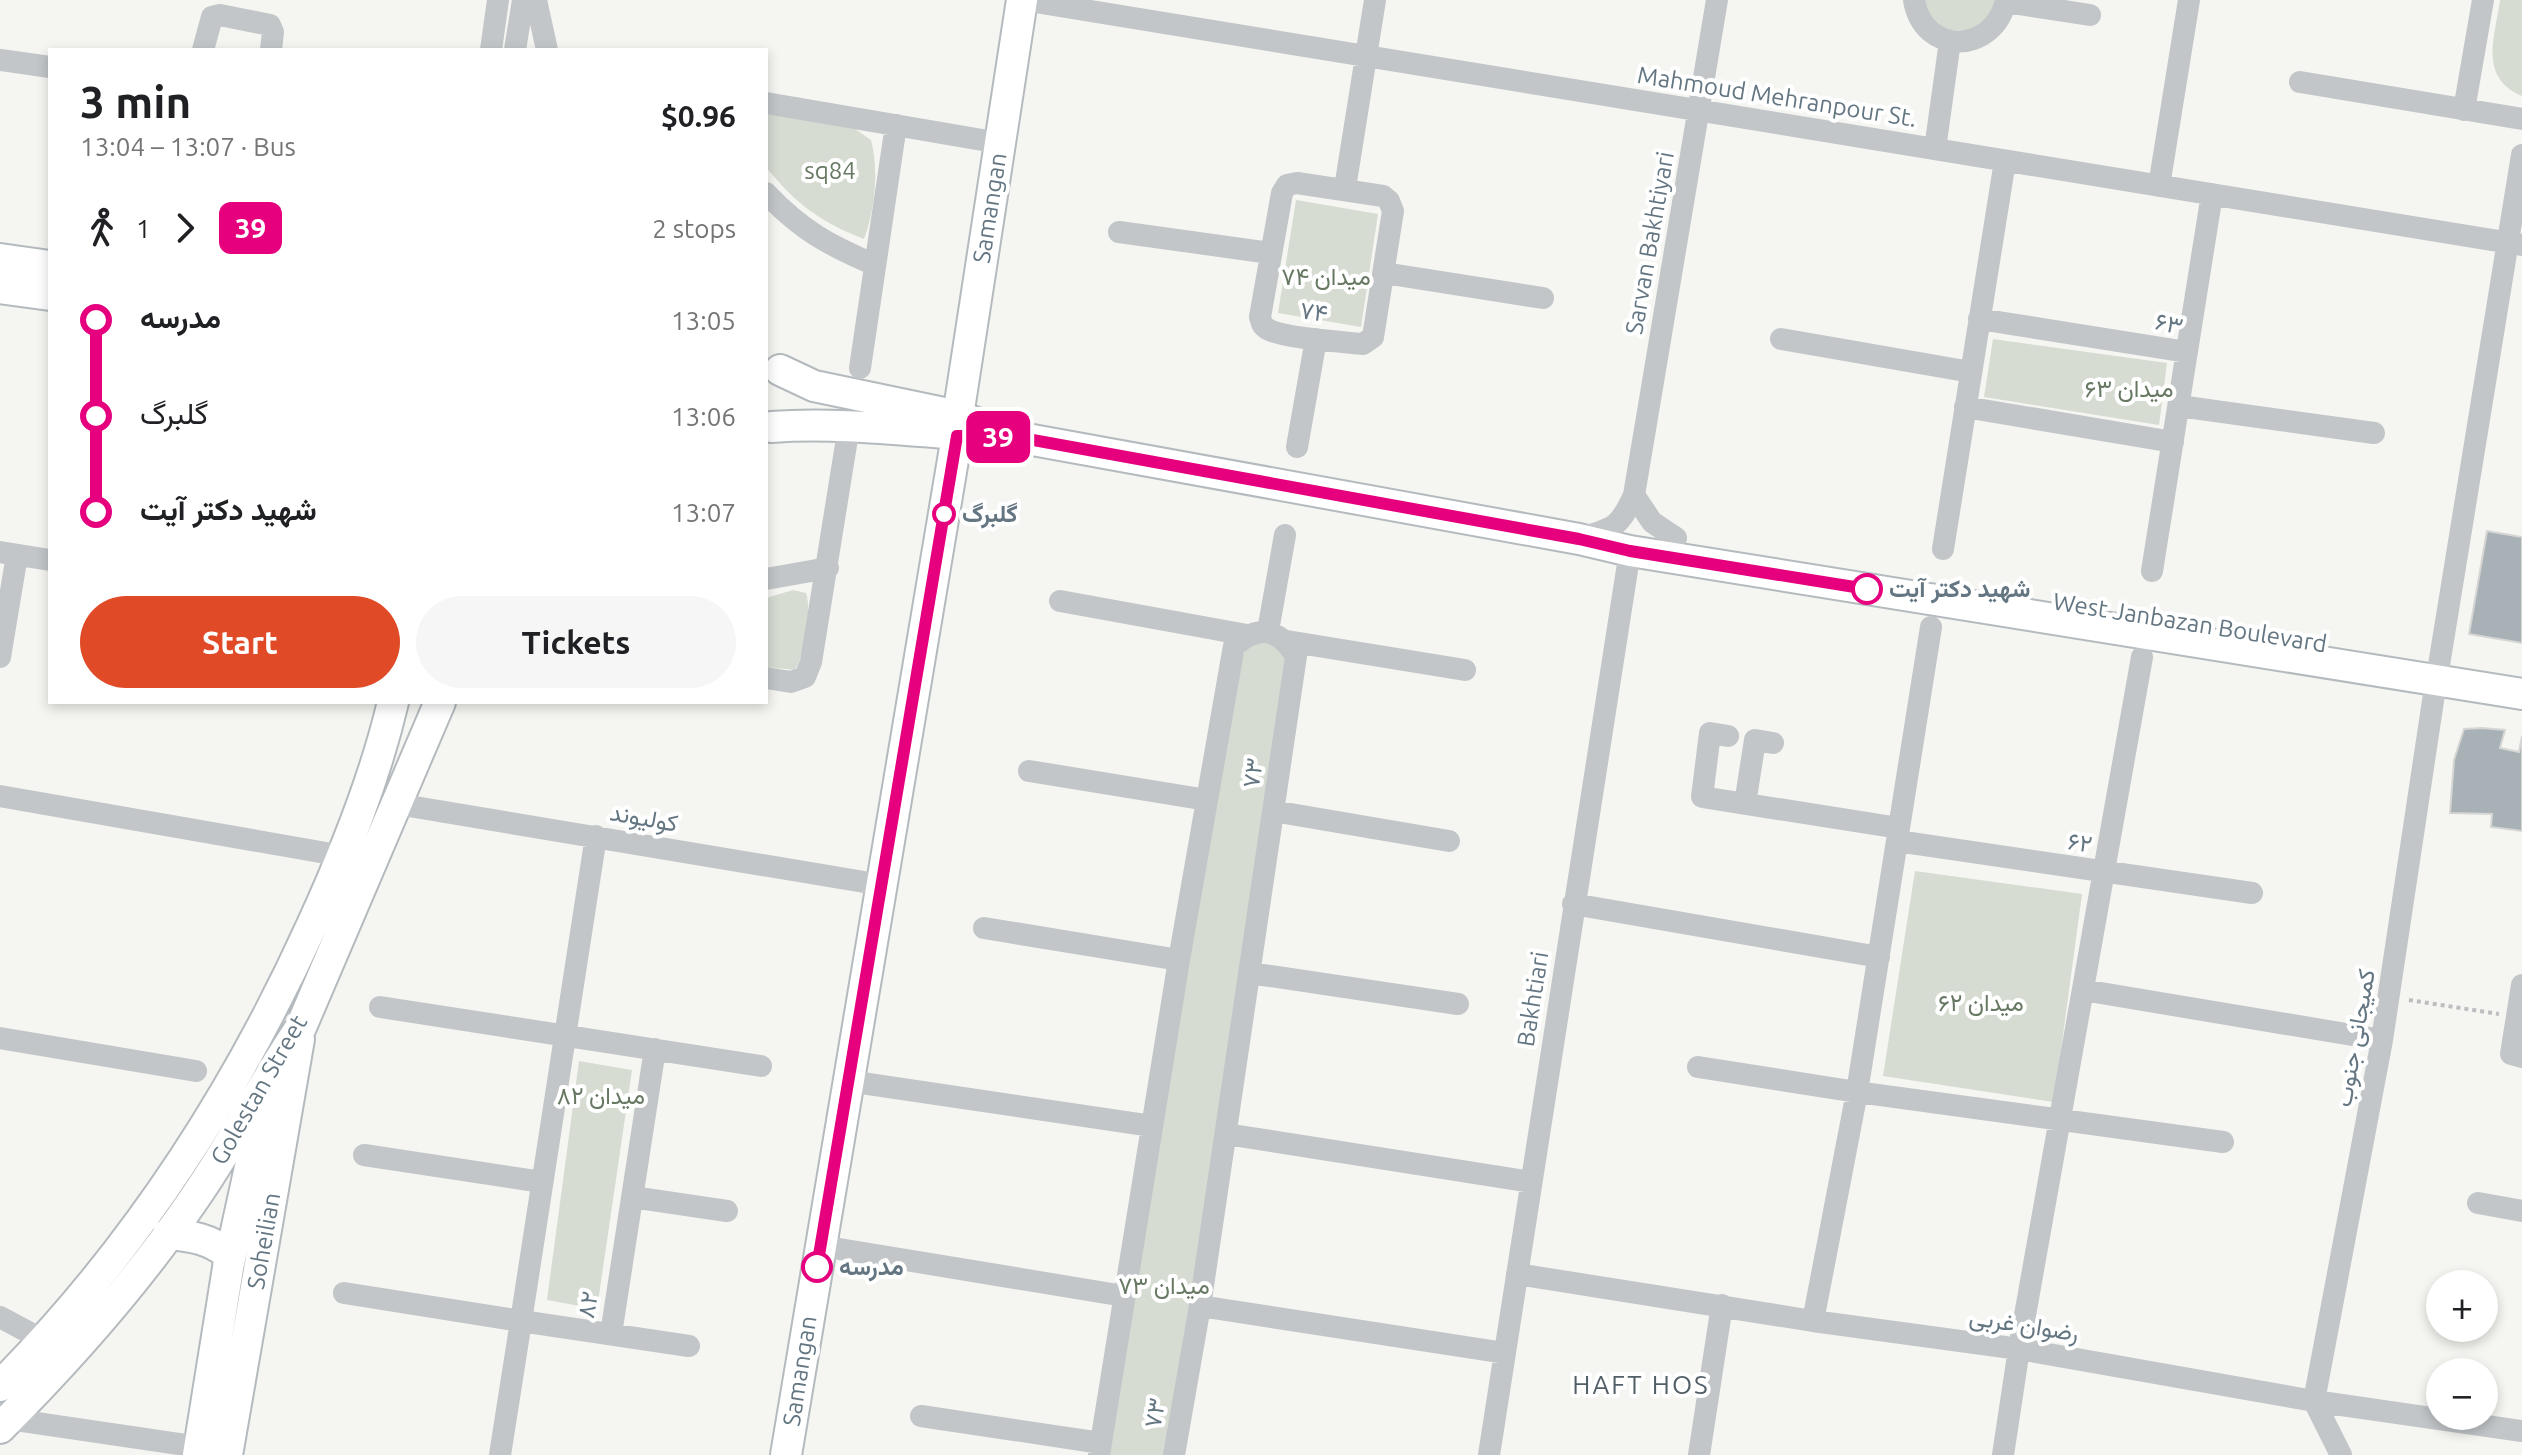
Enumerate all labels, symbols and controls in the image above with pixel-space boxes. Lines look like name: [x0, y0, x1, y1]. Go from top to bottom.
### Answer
street label: Mahmoud Mehranpour St.: [1636, 61, 1919, 132]
text: 3 min: [80, 77, 191, 126]
text: $0.96: [661, 99, 736, 133]
text: 13:04 – 13:07 · Bus: [80, 132, 296, 161]
street label: Sarvan Bakhtiyari: [1620, 149, 1679, 336]
street label: Samangan: [967, 151, 1012, 265]
park label: sq84: [804, 157, 856, 184]
icon: walk: [80, 206, 124, 250]
icon: forward: [163, 206, 207, 250]
text: 39: [235, 212, 266, 243]
text: 1: [136, 214, 151, 243]
text: 2 stops: [652, 214, 736, 243]
park label: میدان ۷۴: [1281, 263, 1371, 291]
street label: ۷۴: [1298, 296, 1330, 327]
text: مدرسه: [140, 300, 221, 334]
text: 13:05: [671, 306, 736, 335]
street label: ۶۳: [2153, 307, 2186, 340]
park label: میدان ۶۳: [2084, 375, 2174, 403]
text: گلبرگ: [140, 396, 208, 430]
text: 13:06: [671, 402, 736, 431]
line badge: 39: [962, 411, 1034, 463]
text: 39: [982, 421, 1014, 452]
text: شهید دکتر آیت: [140, 492, 317, 526]
text: 13:07: [671, 498, 736, 527]
place label: گلبرگ: [962, 500, 1018, 529]
marker: گلبرگ: [933, 503, 955, 525]
marker: شهید دکتر آیت: [1852, 574, 1882, 604]
place label: شهید دکتر آیت: [1889, 575, 2030, 604]
street label: West Janbazan Boulevard: [2051, 588, 2329, 657]
button: Start: [80, 596, 400, 688]
button: Tickets: [416, 596, 736, 688]
street label: ۷۳: [1237, 756, 1268, 790]
street label: کولیوند: [608, 798, 680, 839]
street label: ۶۲: [2066, 827, 2094, 858]
street label: Bakhtiari: [1512, 949, 1553, 1048]
street label: کمیجانی جنوب: [2329, 967, 2382, 1109]
park label: میدان ۶۲: [1938, 989, 2024, 1017]
street label: Golestan Street: [205, 1010, 312, 1169]
park label: میدان ۸۲: [557, 1082, 645, 1110]
street label: Soheilian: [242, 1191, 285, 1291]
marker: مدرسه: [802, 1252, 832, 1282]
place label: مدرسه: [839, 1253, 904, 1282]
map controls: [2426, 1270, 2498, 1430]
button: +: [2426, 1270, 2498, 1342]
park label: میدان ۷۳: [1118, 1272, 1210, 1300]
street label: ۸۲: [572, 1289, 603, 1320]
street label: رضوان غربی: [1967, 1303, 2081, 1348]
street label: Samangan: [777, 1314, 822, 1428]
button: −: [2426, 1358, 2498, 1430]
district label: HAFT HOS: [1572, 1370, 1710, 1399]
street label: ۷۳: [1139, 1396, 1170, 1430]

